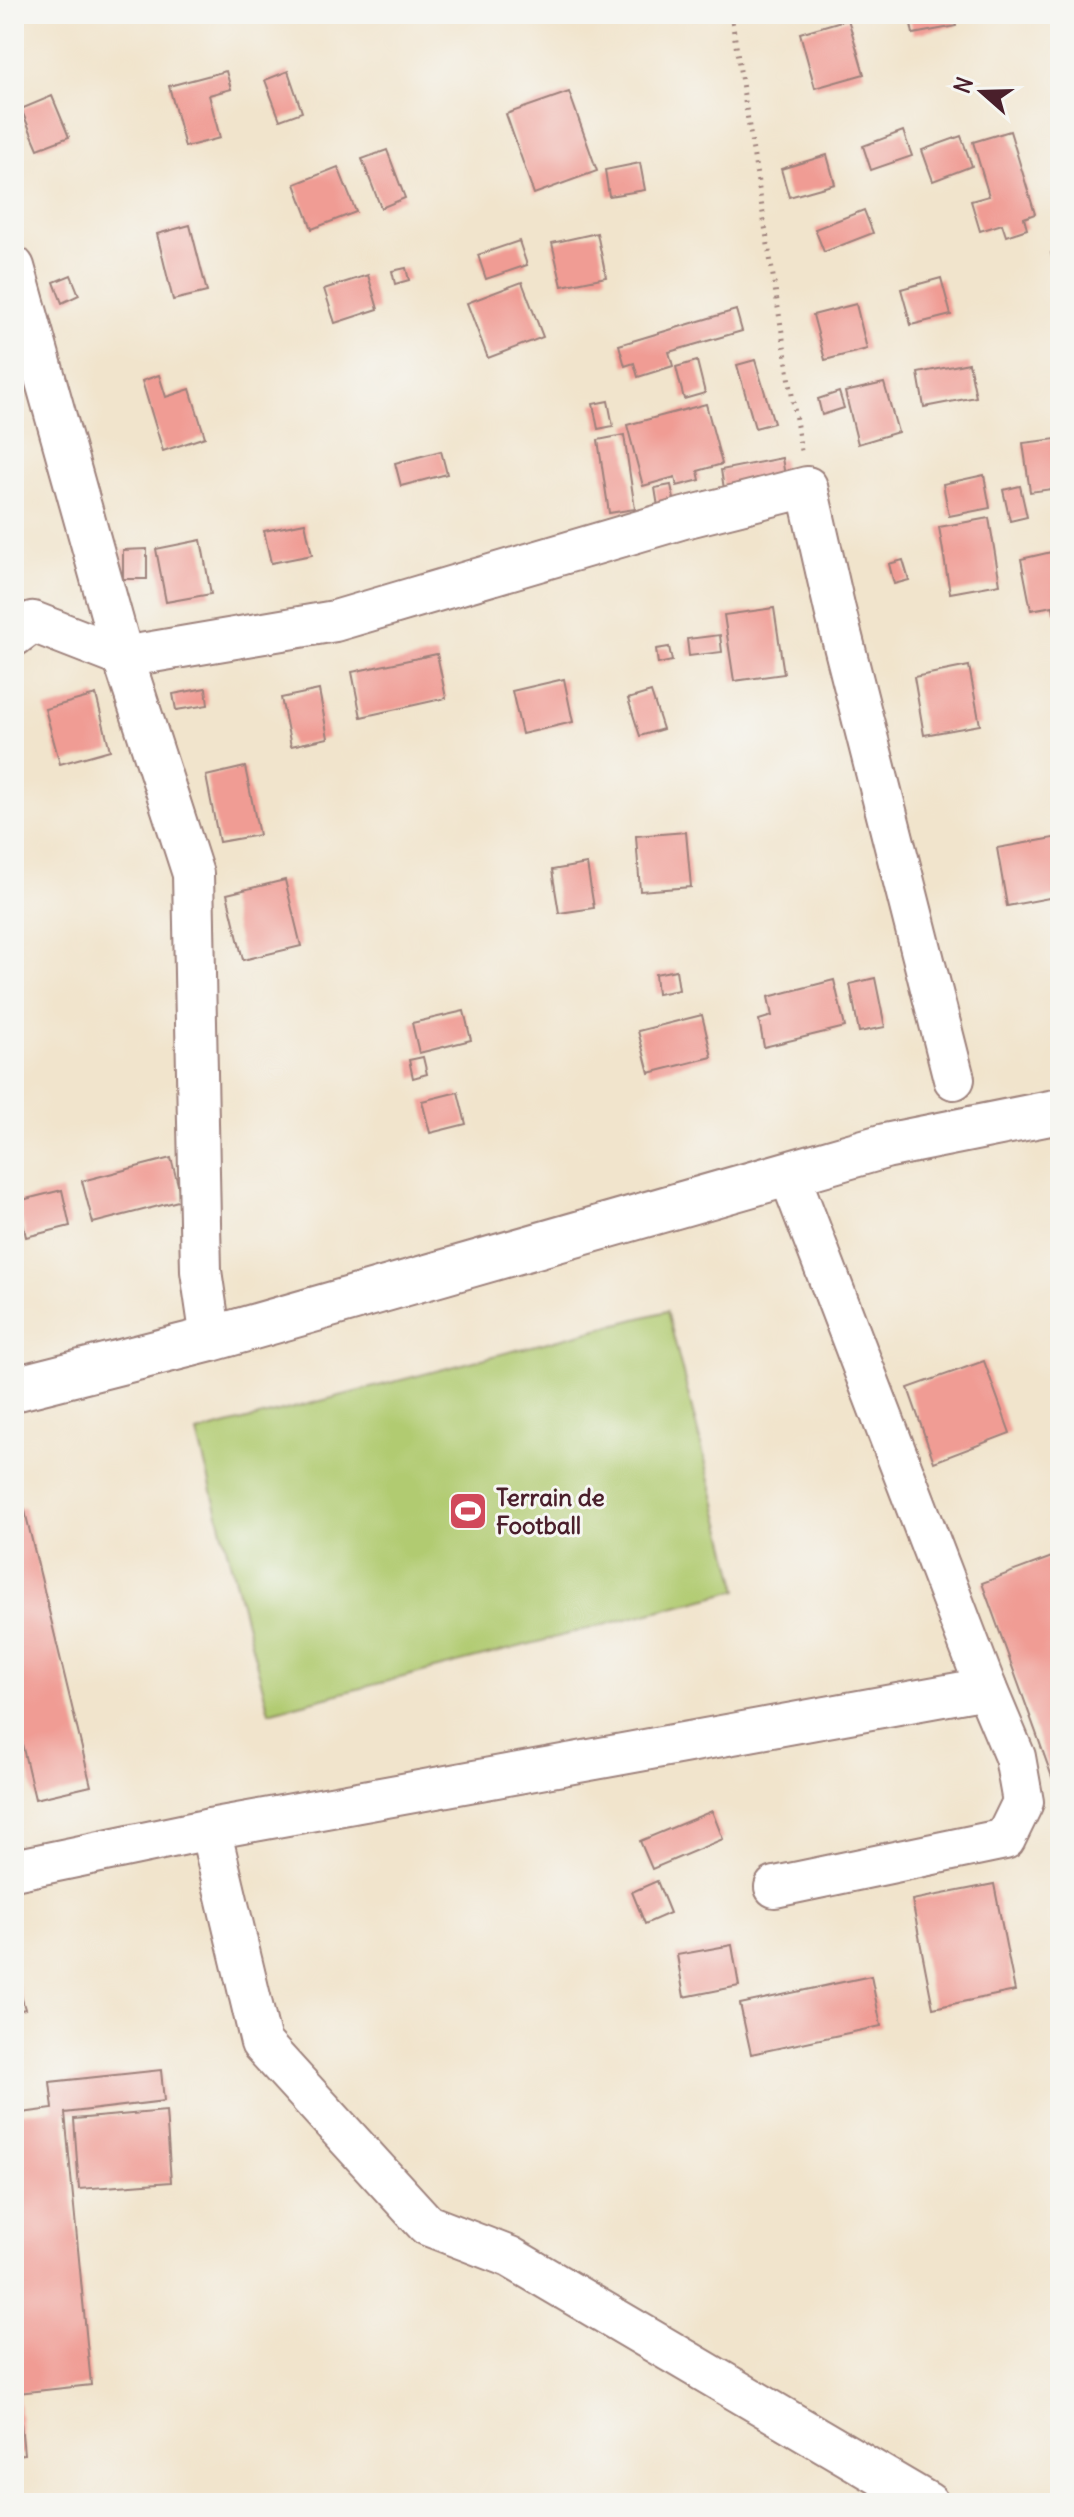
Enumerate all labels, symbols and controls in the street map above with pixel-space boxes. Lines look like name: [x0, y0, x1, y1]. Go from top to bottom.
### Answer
north arrow: [942, 52, 1022, 132]
text: N: [947, 73, 979, 97]
place label: Terrain de Football: [496, 1482, 605, 1540]
sports icon: Terrain de Football: [447, 1490, 489, 1532]

